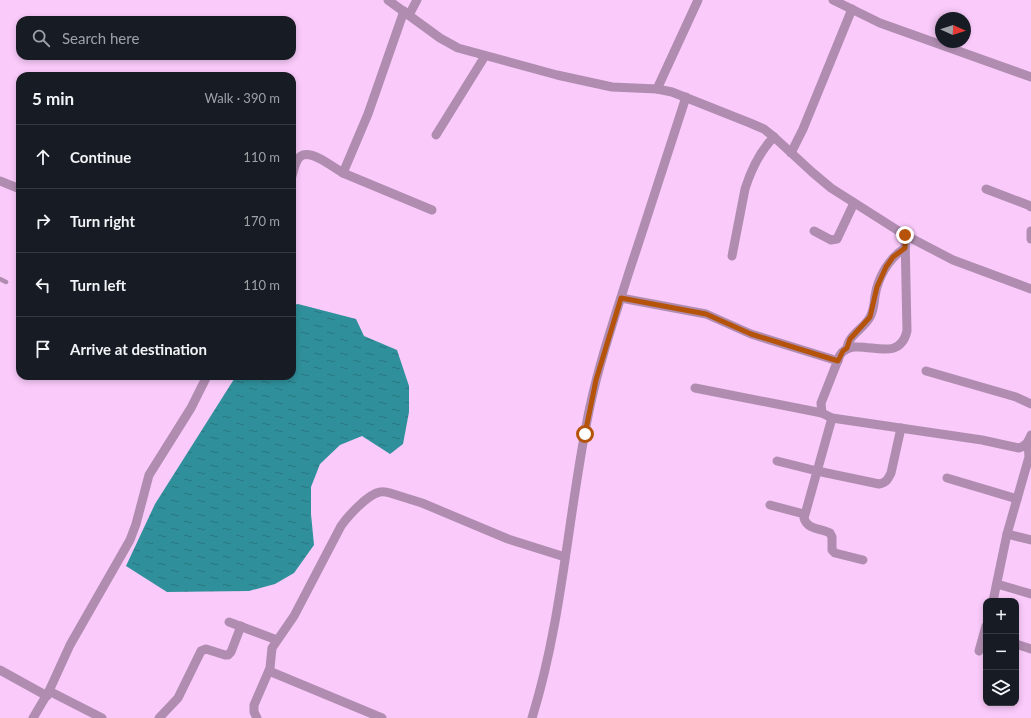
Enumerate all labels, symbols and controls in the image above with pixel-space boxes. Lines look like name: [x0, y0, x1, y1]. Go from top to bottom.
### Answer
north arrow: [935, 12, 971, 48]
search box: [16, 16, 296, 60]
icon: search: [30, 27, 52, 49]
text: Search here: [62, 29, 139, 47]
text: 5 min: [32, 88, 74, 109]
text: Walk · 390 m: [204, 90, 280, 106]
icon: ahead: [32, 146, 54, 168]
text: Continue: [70, 148, 131, 166]
text: 110 m: [243, 149, 280, 165]
icon: right: [32, 210, 54, 232]
text: Turn right: [70, 212, 135, 230]
text: 170 m: [243, 213, 280, 229]
route end: [896, 226, 914, 244]
icon: left: [32, 274, 54, 296]
text: Turn left: [70, 276, 126, 294]
text: 110 m: [243, 277, 280, 293]
icon: arrive: [32, 338, 54, 360]
text: Arrive at destination: [70, 340, 207, 358]
route start: [576, 425, 594, 443]
map controls: [983, 598, 1019, 706]
button: +: [983, 598, 1019, 634]
button: −: [983, 634, 1019, 670]
button: layers: [983, 670, 1019, 706]

